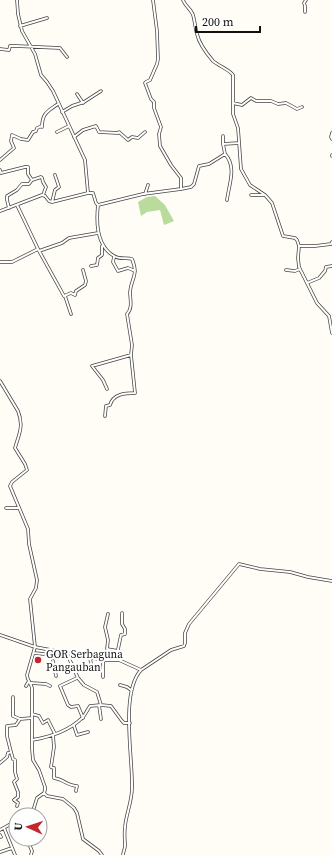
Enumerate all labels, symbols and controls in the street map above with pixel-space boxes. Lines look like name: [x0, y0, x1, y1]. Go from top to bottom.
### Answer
scale bar: [196, 8, 260, 34]
text: 200 m: [202, 14, 234, 30]
place label: GOR Serbaguna Pangauban: [46, 647, 123, 675]
marker: GOR Serbaguna Pangauban: [33, 655, 43, 665]
north arrow: [8, 807, 48, 847]
text: U: [11, 822, 26, 831]

